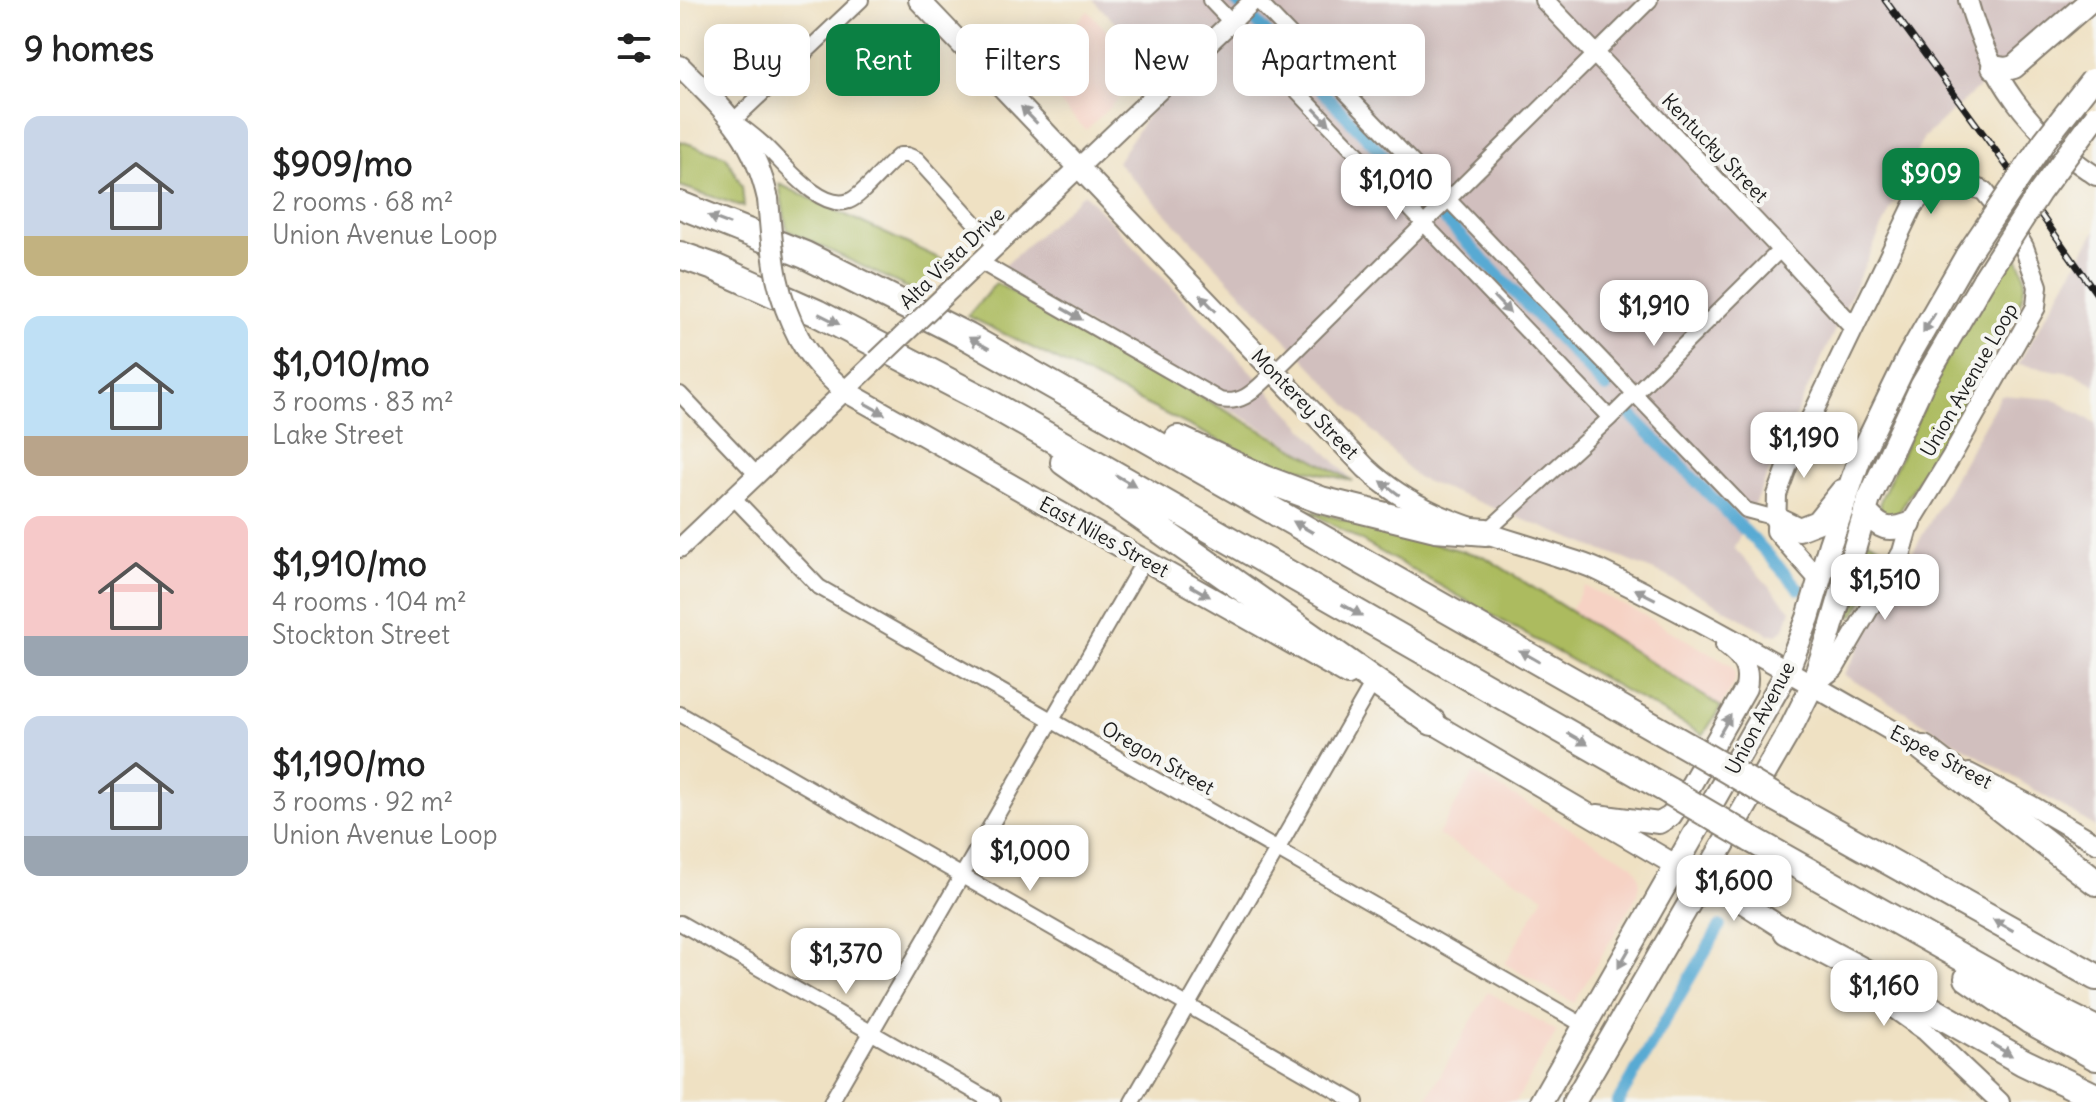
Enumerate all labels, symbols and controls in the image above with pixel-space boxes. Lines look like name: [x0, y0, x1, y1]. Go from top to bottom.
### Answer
chip: Buy: [704, 24, 810, 96]
chip: Rent: [826, 24, 940, 96]
chip: Filters: [956, 24, 1089, 96]
chip: New: [1105, 24, 1217, 96]
chip: Apartment: [1233, 24, 1425, 96]
icon: filters: [612, 26, 656, 70]
text: 9 homes: [24, 27, 154, 70]
street label: Kentucky Street: [1657, 88, 1774, 208]
one-way arrow: [1020, 106, 1038, 125]
one-way arrow: [1312, 107, 1331, 126]
text: $909/mo: [272, 142, 413, 185]
icon: home: [88, 148, 184, 244]
pin: $909: [1884, 148, 1978, 216]
pin: $1,010: [1331, 154, 1461, 222]
text: $909: [1900, 157, 1962, 190]
text: $1,010: [1359, 163, 1433, 196]
text: 2 rooms · 68 m²: [272, 185, 454, 218]
street label: Alta Vista Drive: [894, 201, 1009, 314]
one-way arrow: [707, 213, 731, 226]
text: Union Avenue Loop: [272, 218, 497, 251]
pin: $1,910: [1589, 280, 1719, 348]
text: $1,910: [1618, 289, 1690, 322]
one-way arrow: [1199, 294, 1218, 313]
one-way arrow: [1492, 295, 1510, 314]
street label: Union Avenue Loop: [1914, 298, 2023, 461]
one-way arrow: [1061, 307, 1083, 321]
one-way arrow: [1922, 312, 1936, 334]
one-way arrow: [817, 313, 840, 326]
one-way arrow: [968, 337, 990, 351]
text: $1,010/mo: [272, 342, 430, 385]
street label: Monterey Street: [1246, 343, 1364, 464]
icon: home: [88, 348, 184, 444]
text: 3 rooms · 83 m²: [272, 385, 454, 418]
one-way arrow: [864, 402, 887, 415]
pin: $1,190: [1739, 412, 1869, 480]
text: Lake Street: [272, 418, 403, 451]
text: $1,190: [1768, 421, 1840, 454]
one-way arrow: [1115, 474, 1138, 488]
one-way arrow: [1380, 481, 1400, 497]
street label: East Niles Street: [1035, 491, 1174, 583]
one-way arrow: [1292, 520, 1314, 534]
text: $1,910/mo: [272, 542, 427, 585]
icon: home: [88, 548, 184, 644]
pin: $1,510: [1820, 554, 1950, 622]
text: $1,510: [1849, 563, 1921, 596]
one-way arrow: [1189, 584, 1211, 598]
text: 4 rooms · 104 m²: [272, 585, 467, 618]
one-way arrow: [1633, 588, 1656, 601]
one-way arrow: [1341, 603, 1363, 617]
text: Stockton Street: [272, 618, 450, 651]
one-way arrow: [1518, 649, 1540, 663]
street label: Union Avenue: [1719, 657, 1800, 778]
one-way arrow: [1718, 714, 1732, 736]
street label: Oregon Street: [1097, 715, 1219, 800]
street label: Espee Street: [1886, 719, 1997, 794]
one-way arrow: [1567, 732, 1589, 746]
text: $1,190/mo: [272, 742, 425, 785]
icon: home: [88, 748, 184, 844]
text: 3 rooms · 92 m²: [272, 785, 453, 818]
text: Union Avenue Loop: [272, 818, 497, 851]
pin: $1,000: [965, 825, 1095, 893]
text: $1,000: [989, 834, 1071, 867]
pin: $1,600: [1669, 855, 1799, 923]
text: $1,600: [1695, 864, 1773, 897]
one-way arrow: [1992, 918, 2015, 932]
pin: $1,370: [781, 928, 911, 996]
text: $1,370: [809, 937, 883, 970]
one-way arrow: [1617, 947, 1631, 969]
pin: $1,160: [1819, 960, 1949, 1028]
text: $1,160: [1848, 969, 1920, 1002]
one-way arrow: [1991, 1043, 2013, 1057]

